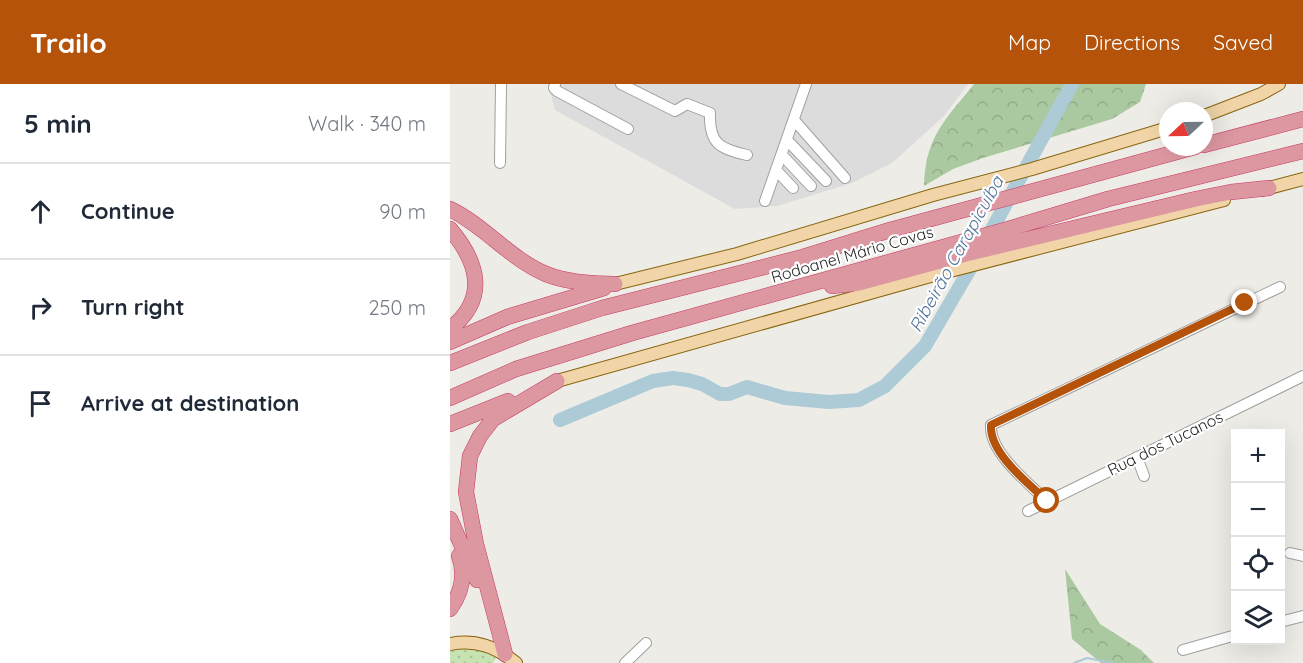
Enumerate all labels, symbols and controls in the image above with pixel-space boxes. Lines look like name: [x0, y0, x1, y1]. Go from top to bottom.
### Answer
text: Trailo: [30, 25, 107, 60]
text: Map: [1008, 29, 1051, 55]
text: Directions: [1084, 29, 1180, 55]
text: Saved: [1213, 29, 1273, 55]
north arrow: [1159, 102, 1213, 156]
text: 5 min: [24, 107, 92, 140]
text: Walk · 340 m: [308, 111, 426, 136]
water label: Ribeirão Carapicuíba: [904, 171, 1009, 336]
icon: ahead: [24, 195, 57, 228]
text: Continue: [81, 197, 175, 225]
text: 90 m: [379, 199, 426, 224]
street label: Rodoanel Mário Covas: [769, 221, 935, 287]
route end: [1231, 289, 1257, 315]
icon: right: [24, 291, 57, 324]
text: Turn right: [81, 293, 185, 321]
text: 250 m: [368, 295, 426, 320]
icon: arrive: [24, 387, 57, 420]
text: Arrive at destination: [81, 389, 299, 417]
street label: Rua dos Tucanos: [1104, 406, 1226, 480]
map controls: [1231, 429, 1285, 645]
button: +: [1231, 429, 1285, 483]
button: −: [1231, 483, 1285, 537]
route start: [1033, 487, 1059, 513]
button: locate: [1231, 537, 1285, 591]
button: layers: [1231, 591, 1285, 645]

